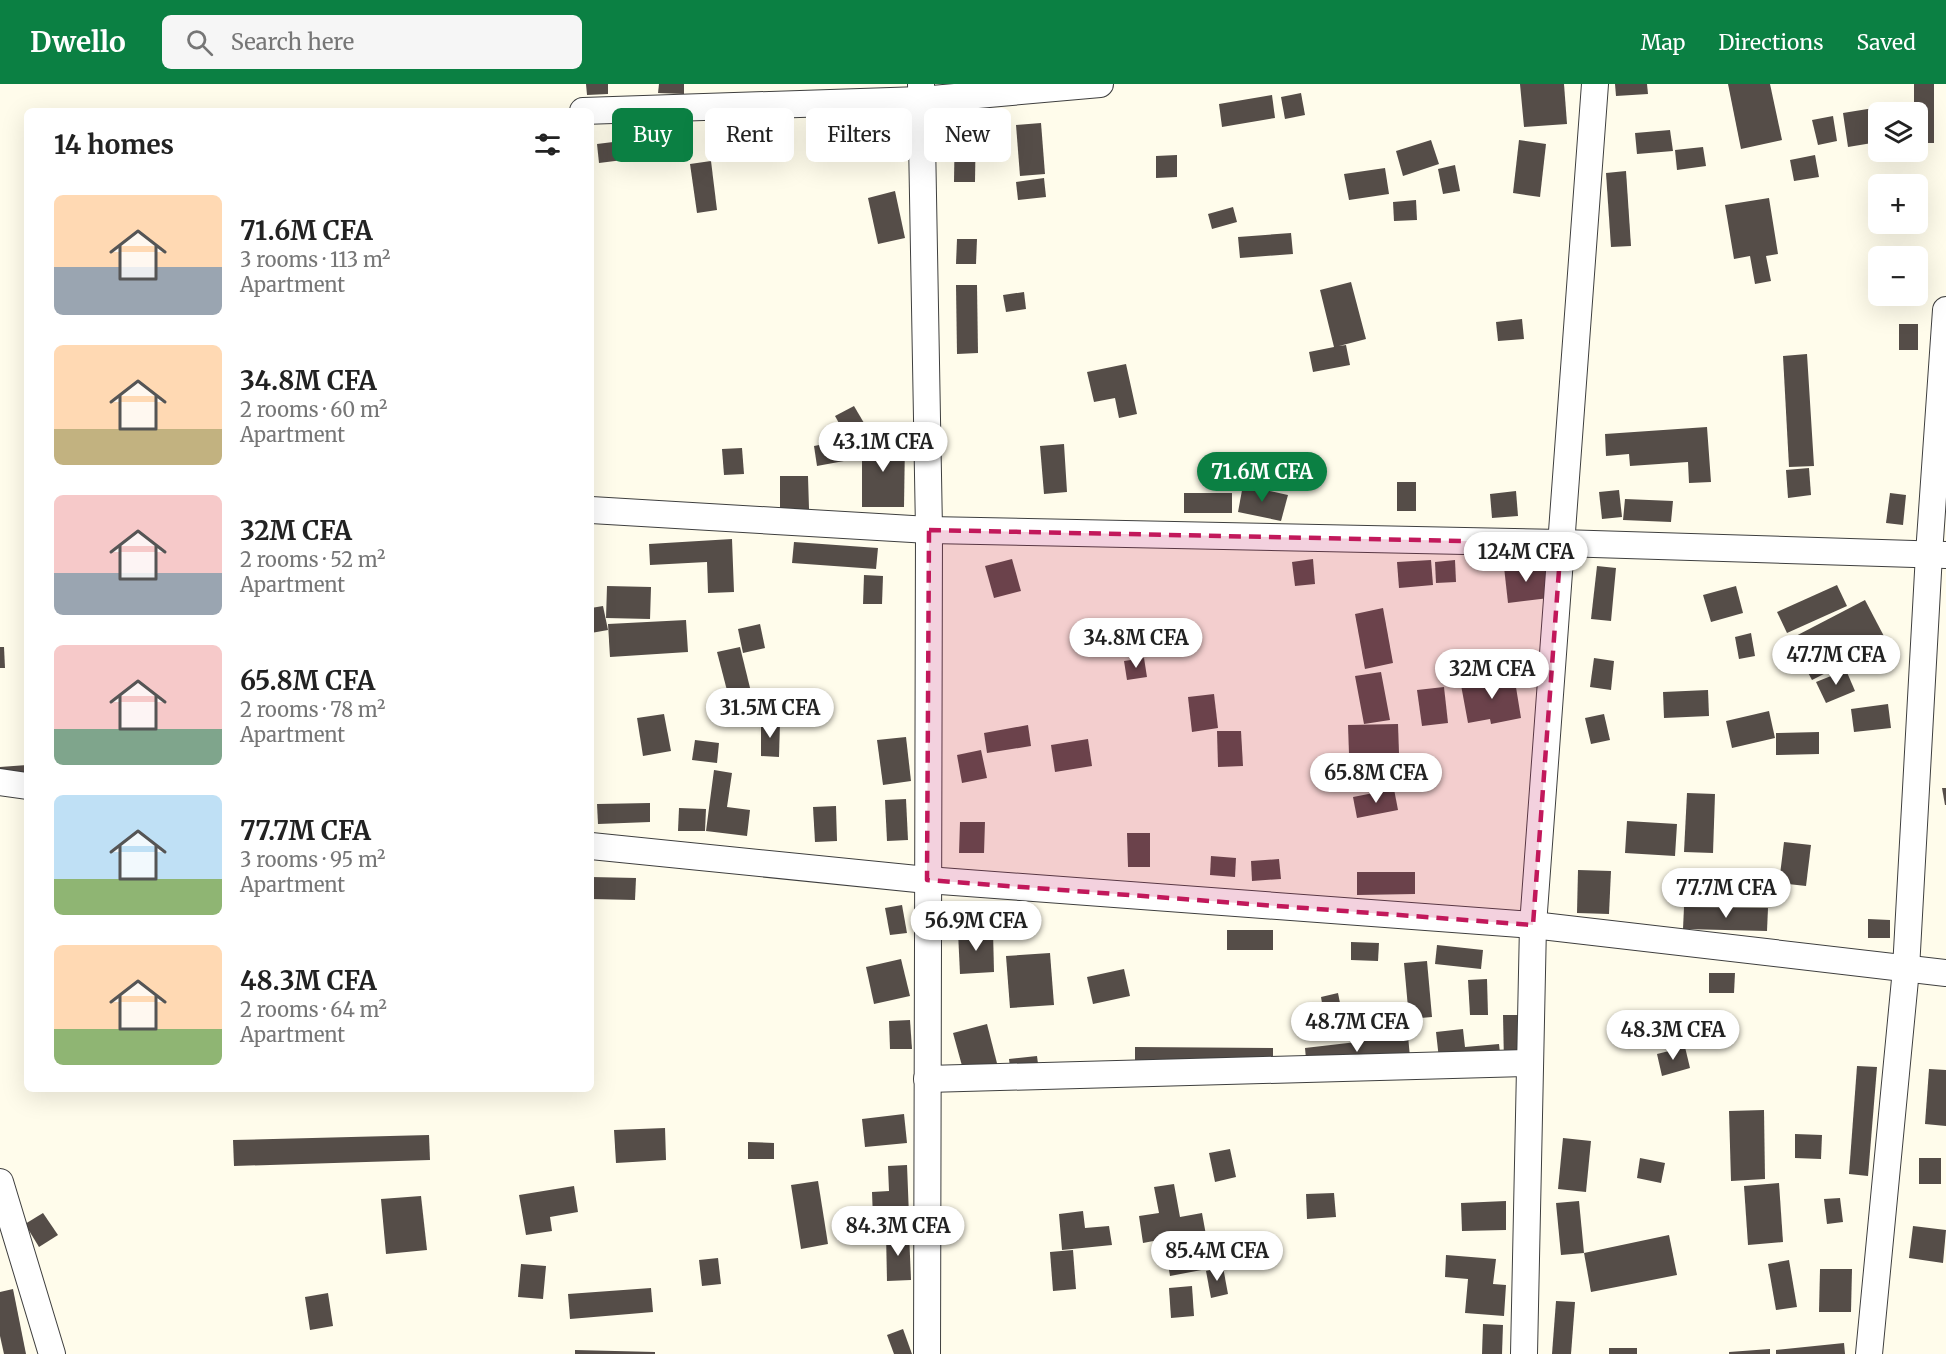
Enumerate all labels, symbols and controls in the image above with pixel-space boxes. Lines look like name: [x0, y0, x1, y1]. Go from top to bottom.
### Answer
search box: [162, 15, 582, 69]
text: Dwello: [30, 24, 126, 60]
icon: search: [183, 26, 216, 59]
text: Search here: [231, 28, 354, 56]
text: Map: [1641, 29, 1685, 56]
text: Directions: [1718, 29, 1823, 56]
text: Saved: [1856, 29, 1916, 56]
map controls: [1868, 102, 1928, 306]
button: layers: [1868, 102, 1928, 162]
chip: Buy: [612, 108, 693, 162]
chip: Rent: [705, 108, 794, 162]
chip: Filters: [806, 108, 912, 162]
chip: New: [924, 108, 1011, 162]
text: 14 homes: [54, 128, 174, 161]
icon: filters: [531, 128, 564, 161]
button: +: [1868, 174, 1928, 234]
text: 71.6M CFA: [240, 214, 373, 247]
icon: home: [102, 219, 174, 291]
button: −: [1868, 246, 1928, 306]
text: 3 rooms · 113 m²: [240, 247, 390, 272]
text: Apartment: [240, 272, 345, 297]
text: 34.8M CFA: [240, 364, 377, 397]
icon: home: [102, 369, 174, 441]
text: 2 rooms · 60 m²: [240, 397, 387, 422]
text: Apartment: [240, 422, 345, 447]
pin: 43.1M CFA: [814, 422, 952, 473]
text: 43.1M CFA: [833, 429, 933, 454]
pin: 71.6M CFA: [1193, 452, 1331, 503]
text: 71.6M CFA: [1211, 459, 1313, 484]
text: 32M CFA: [240, 514, 352, 547]
icon: home: [102, 519, 174, 591]
pin: 124M CFA: [1464, 532, 1588, 583]
text: 124M CFA: [1478, 539, 1574, 564]
text: 2 rooms · 52 m²: [240, 547, 385, 572]
text: Apartment: [240, 572, 345, 597]
pin: 34.8M CFA: [1067, 618, 1205, 669]
text: 34.8M CFA: [1083, 625, 1189, 650]
pin: 47.7M CFA: [1767, 635, 1905, 686]
text: 47.7M CFA: [1786, 642, 1886, 667]
pin: 32M CFA: [1437, 649, 1547, 700]
text: 32M CFA: [1449, 656, 1535, 681]
text: 65.8M CFA: [240, 664, 375, 697]
icon: home: [102, 669, 174, 741]
pin: 31.5M CFA: [701, 688, 839, 739]
text: 31.5M CFA: [720, 695, 820, 720]
text: 2 rooms · 78 m²: [240, 697, 385, 722]
text: Apartment: [240, 722, 345, 747]
pin: 65.8M CFA: [1307, 753, 1445, 804]
text: 65.8M CFA: [1324, 760, 1428, 785]
text: 77.7M CFA: [240, 814, 371, 847]
icon: home: [102, 819, 174, 891]
text: 3 rooms · 95 m²: [240, 847, 385, 872]
pin: 77.7M CFA: [1657, 868, 1795, 919]
text: Apartment: [240, 872, 345, 897]
text: 77.7M CFA: [1676, 875, 1776, 900]
pin: 56.9M CFA: [907, 901, 1045, 952]
text: 56.9M CFA: [925, 908, 1027, 933]
text: 48.3M CFA: [240, 964, 377, 997]
icon: home: [102, 969, 174, 1041]
text: 2 rooms · 64 m²: [240, 997, 387, 1022]
pin: 48.7M CFA: [1288, 1002, 1426, 1053]
text: 48.7M CFA: [1305, 1009, 1409, 1034]
pin: 48.3M CFA: [1604, 1010, 1742, 1061]
text: 48.3M CFA: [1620, 1017, 1726, 1042]
text: Apartment: [240, 1022, 345, 1047]
pin: 84.3M CFA: [829, 1206, 967, 1257]
text: 84.3M CFA: [846, 1213, 950, 1238]
pin: 85.4M CFA: [1148, 1231, 1286, 1282]
text: 85.4M CFA: [1165, 1238, 1269, 1263]

